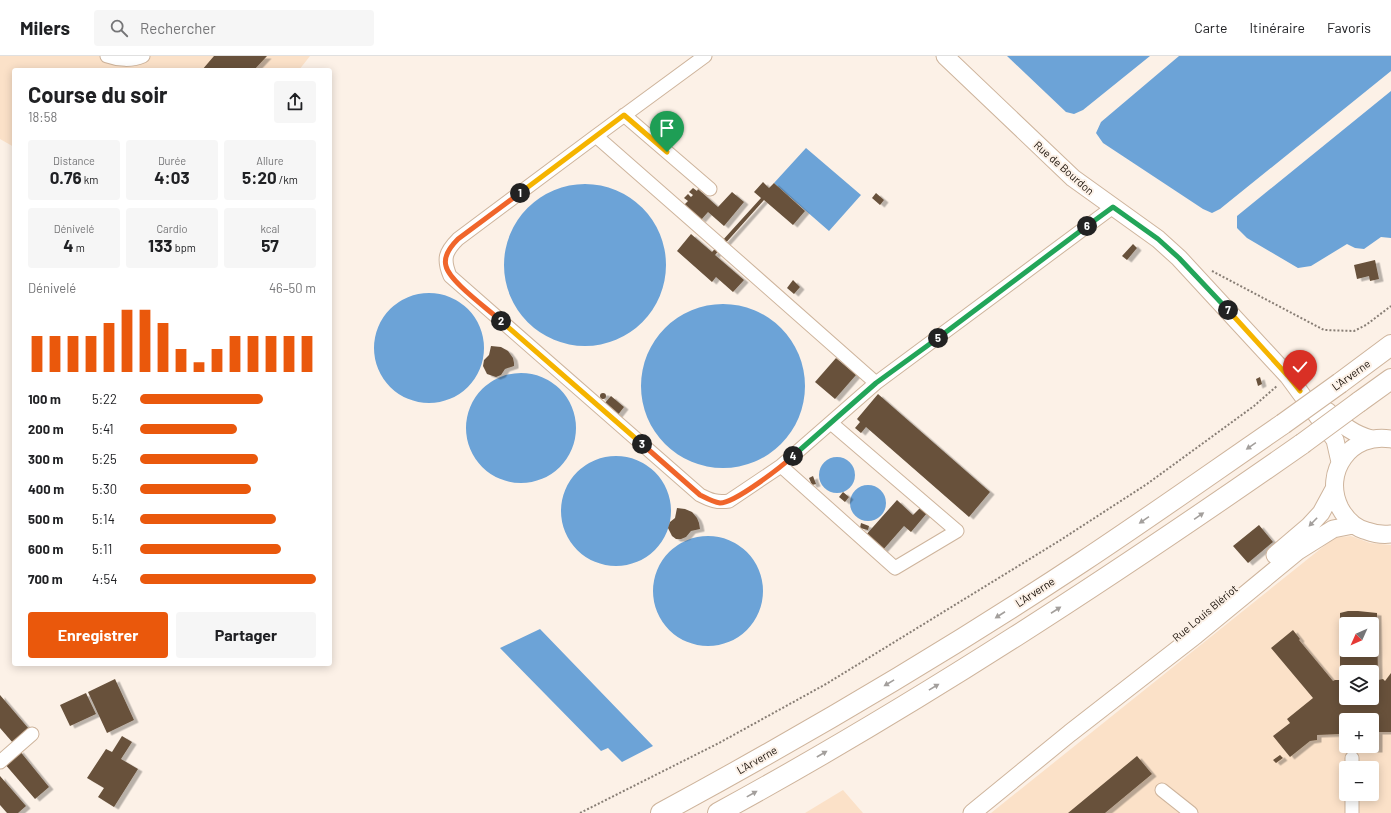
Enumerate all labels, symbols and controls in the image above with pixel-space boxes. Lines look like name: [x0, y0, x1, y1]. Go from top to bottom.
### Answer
search box: [94, 10, 374, 46]
text: Milers: [20, 16, 70, 39]
icon: search: [108, 17, 130, 39]
text: Rechercher: [140, 19, 216, 37]
text: Carte: [1194, 19, 1227, 36]
text: Itinéraire: [1249, 19, 1305, 36]
text: Favoris: [1327, 19, 1371, 36]
text: Course du soir: [28, 81, 167, 107]
button: share: [274, 81, 316, 123]
text: 18:58: [28, 109, 57, 125]
pin: [650, 111, 684, 152]
icon: arrive: [656, 117, 678, 139]
street label: Rue de Bourdon: [1032, 138, 1097, 197]
text: Distance: [53, 154, 95, 167]
text: Durée: [158, 154, 186, 167]
text: Allure: [256, 154, 284, 167]
text: 0.76: [50, 167, 82, 187]
text: 4:03: [154, 167, 190, 187]
text: 5:20: [242, 167, 277, 187]
text: km: [82, 173, 98, 186]
text: /km: [277, 173, 298, 186]
pin: 1: [510, 183, 530, 203]
text: 1: [518, 186, 522, 199]
pin: 6: [1077, 216, 1097, 236]
text: 6: [1084, 219, 1090, 232]
text: Dénivelé: [54, 222, 94, 235]
text: Cardio: [157, 222, 187, 235]
text: kcal: [260, 222, 280, 235]
text: 4: [63, 235, 73, 255]
text: 133: [148, 235, 173, 255]
text: 57: [261, 235, 279, 255]
text: m: [73, 241, 85, 254]
text: bpm: [173, 241, 196, 254]
text: Dénivelé: [28, 280, 76, 296]
text: 46–50 m: [269, 280, 316, 296]
pin: 7: [1218, 300, 1238, 320]
text: 7: [1225, 303, 1231, 316]
pin: 2: [491, 311, 511, 331]
text: 2: [498, 314, 504, 327]
pin: 5: [928, 328, 948, 348]
text: 5: [935, 331, 941, 344]
pin: [1283, 350, 1317, 391]
icon: check: [1289, 356, 1311, 378]
street label: L'Arverne: [1329, 356, 1373, 393]
text: 100 m: [28, 391, 61, 407]
text: 5:22: [92, 391, 117, 407]
text: 200 m: [28, 421, 64, 437]
text: 5:41: [92, 421, 114, 437]
pin: 3: [632, 434, 652, 454]
text: 3: [639, 437, 645, 450]
one-way arrow: [1246, 442, 1256, 450]
pin: 4: [783, 446, 803, 466]
text: 4: [790, 449, 796, 462]
text: 300 m: [28, 451, 63, 467]
text: 5:25: [92, 451, 117, 467]
text: 400 m: [28, 481, 64, 497]
text: 5:30: [92, 481, 117, 497]
text: 500 m: [28, 511, 63, 527]
text: 5:14: [92, 511, 115, 527]
one-way arrow: [1194, 512, 1204, 520]
one-way arrow: [1139, 516, 1149, 524]
one-way arrow: [1308, 517, 1318, 527]
text: 600 m: [28, 541, 63, 557]
text: 5:11: [92, 541, 112, 557]
text: 700 m: [28, 571, 63, 587]
text: 4:54: [92, 571, 117, 587]
street label: L'Arverne: [1013, 574, 1057, 609]
street label: Rue Louis Blériot: [1169, 582, 1240, 644]
one-way arrow: [1050, 607, 1062, 614]
one-way arrow: [994, 611, 1006, 618]
button: Enregistrer: [28, 612, 168, 658]
button: Partager: [176, 612, 316, 658]
north arrow: [1339, 617, 1379, 657]
map controls: [1339, 617, 1379, 801]
button: layers: [1339, 665, 1379, 705]
one-way arrow: [883, 679, 895, 686]
one-way arrow: [929, 683, 939, 691]
button: +: [1339, 713, 1379, 753]
street label: L'Arverne: [734, 743, 779, 776]
one-way arrow: [816, 750, 828, 757]
button: −: [1339, 761, 1379, 801]
one-way arrow: [746, 791, 758, 798]

